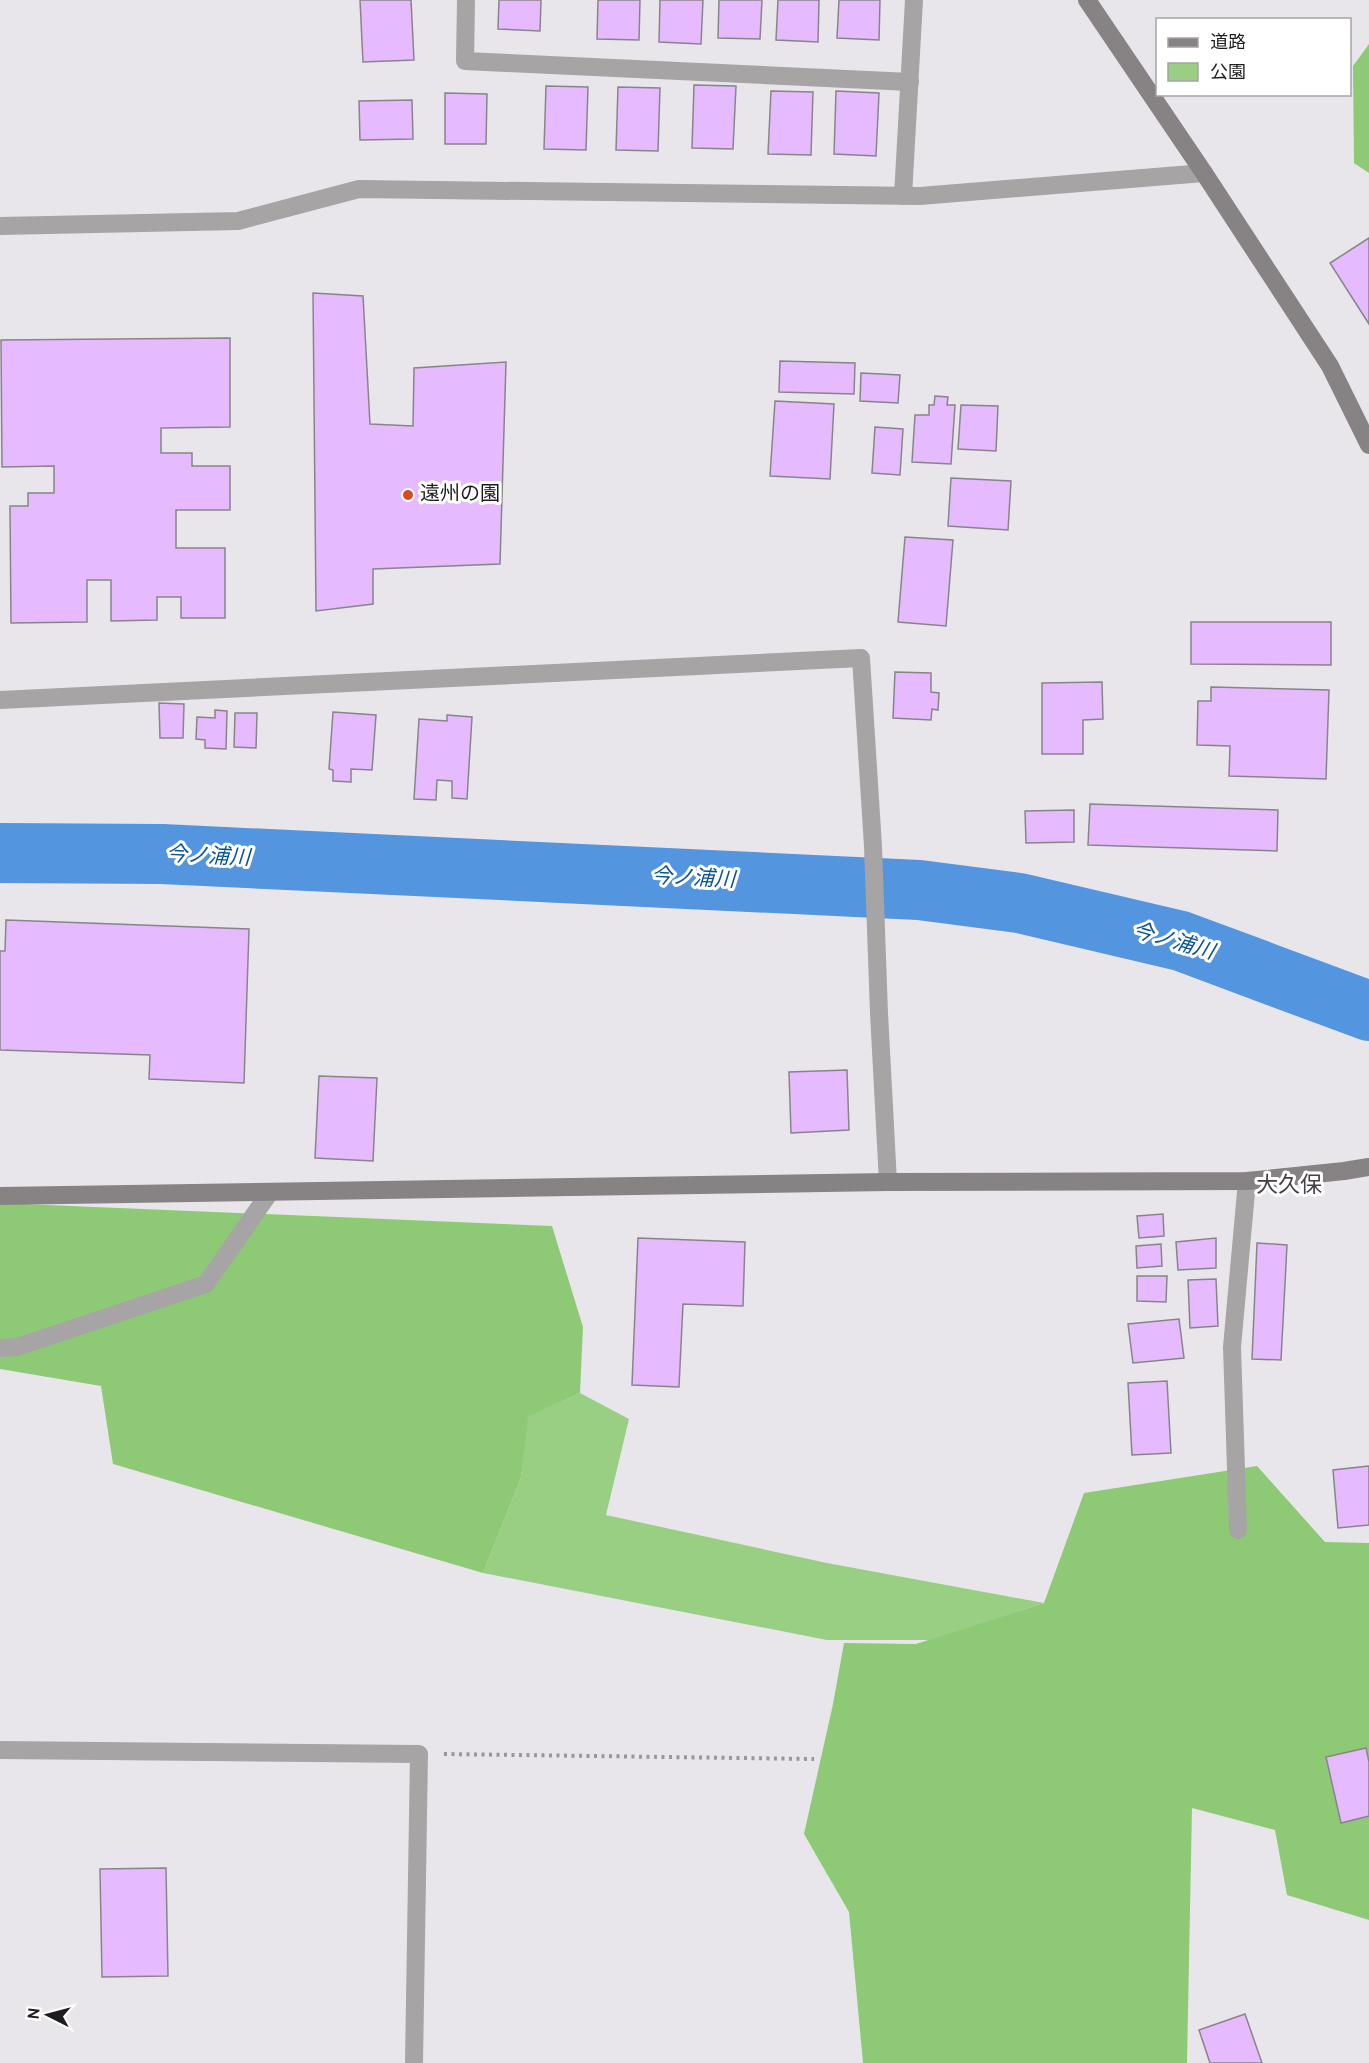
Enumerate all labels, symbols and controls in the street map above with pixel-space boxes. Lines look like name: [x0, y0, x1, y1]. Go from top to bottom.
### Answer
legend: [1156, 18, 1351, 96]
text: 道路: [1210, 32, 1246, 55]
text: 公園: [1210, 62, 1246, 85]
place label: 遠州の園: [420, 482, 500, 508]
marker: 遠州の園: [401, 488, 415, 502]
water label: 今ノ浦川: [165, 841, 253, 873]
water label: 今ノ浦川: [650, 863, 738, 895]
water label: 今ノ浦川: [1129, 917, 1219, 967]
district label: 大久保: [1256, 1173, 1322, 1200]
north arrow: [18, 1985, 78, 2045]
text: N: [25, 2007, 46, 2020]

